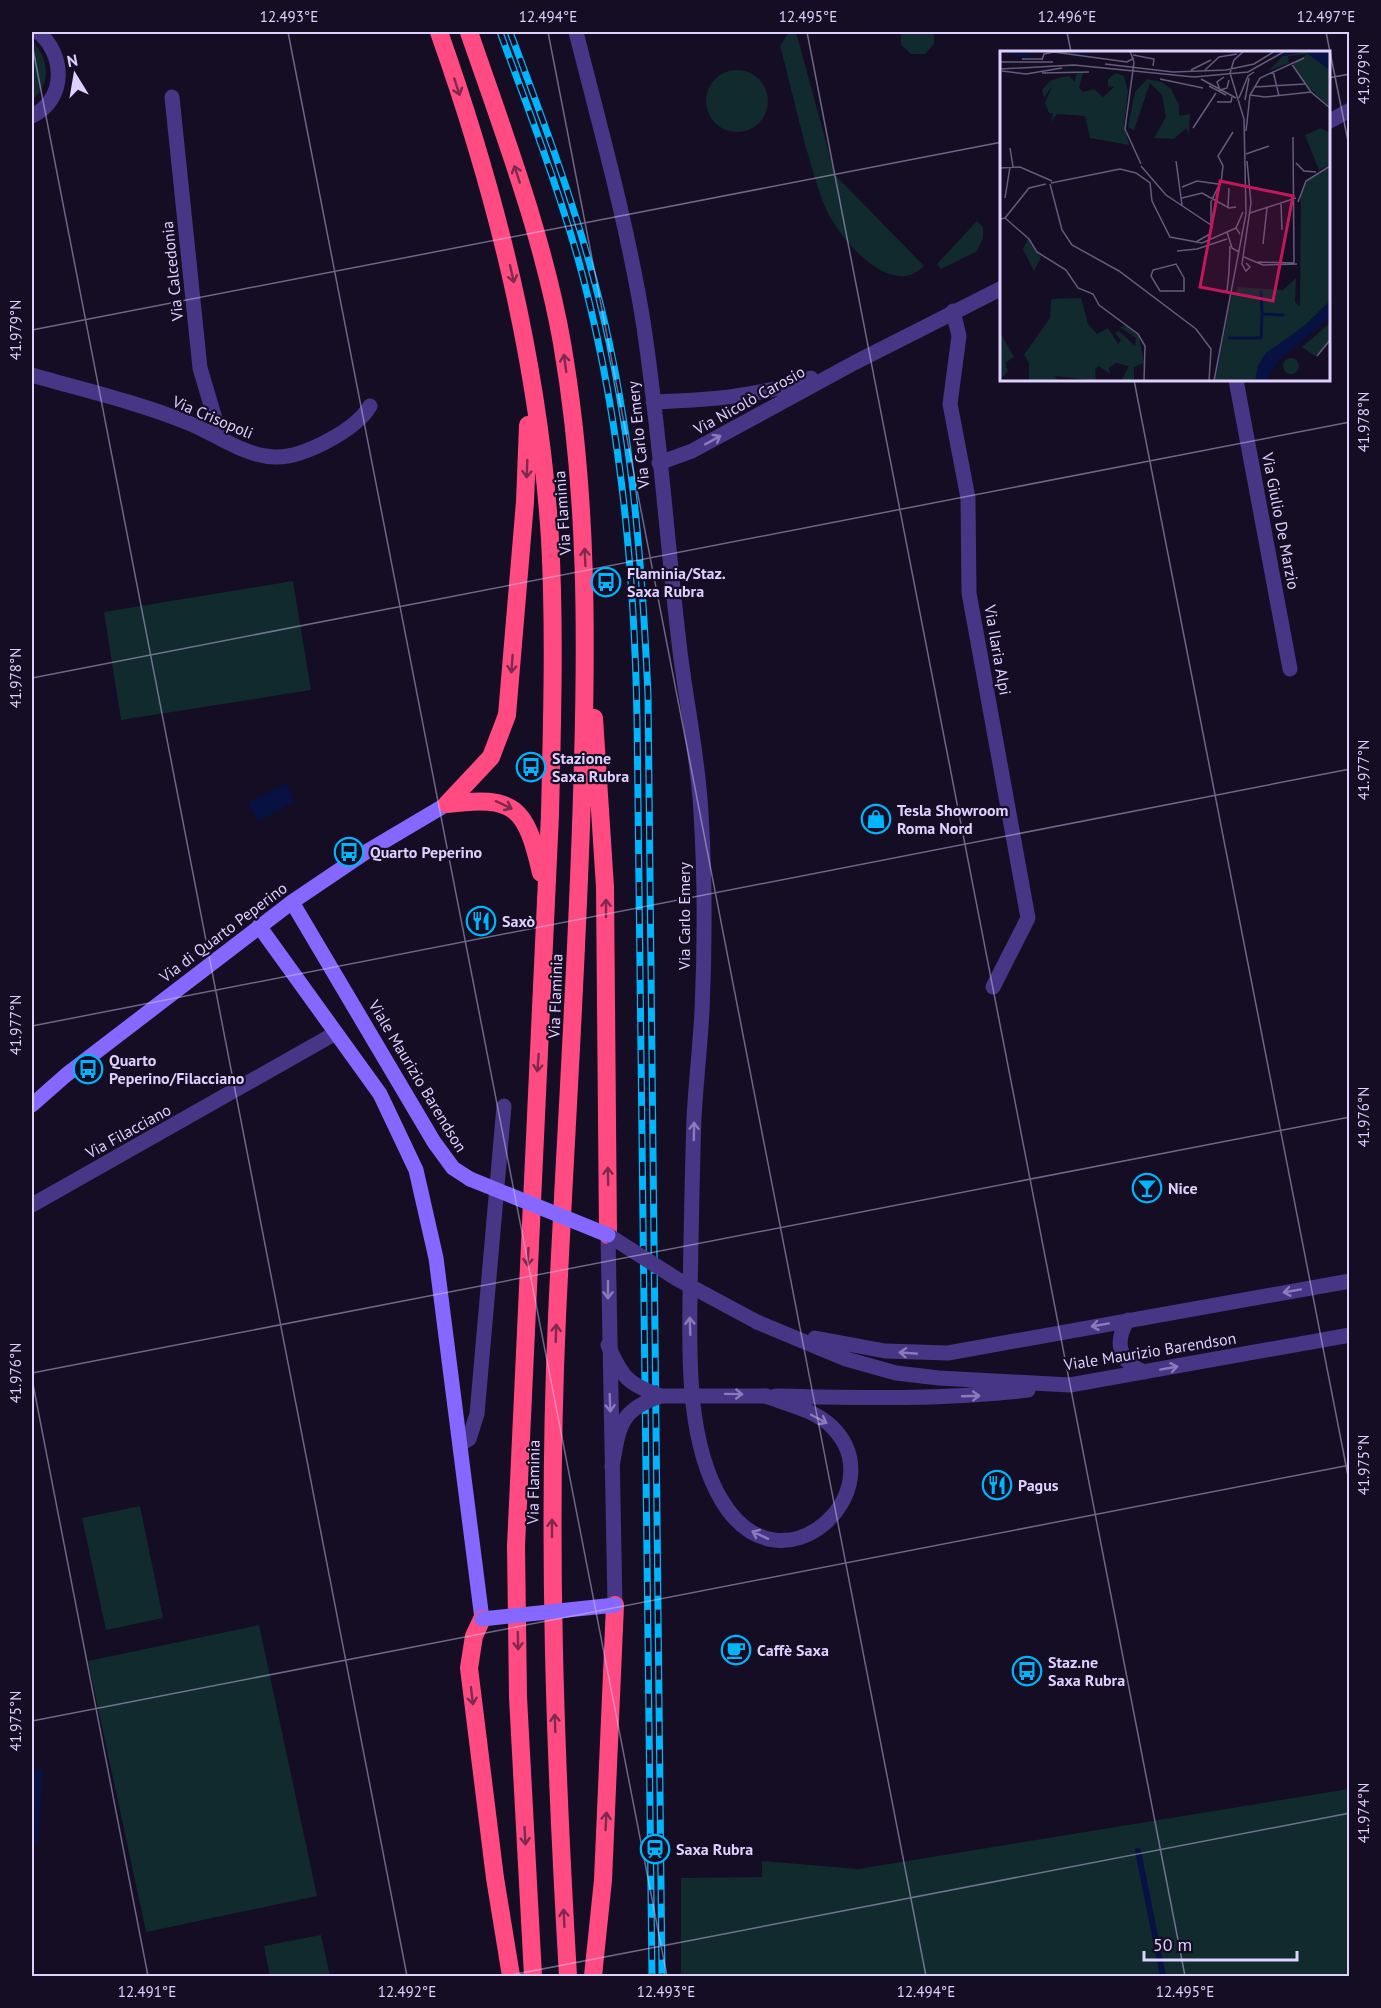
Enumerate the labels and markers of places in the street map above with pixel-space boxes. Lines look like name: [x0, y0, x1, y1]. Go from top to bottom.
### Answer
place label: Flaminia/Staz. Saxa Rubra: [627, 563, 726, 601]
bus stop icon: Flaminia/Staz. Saxa Rubra: [590, 566, 622, 598]
place label: Stazione Saxa Rubra: [552, 748, 629, 786]
bus stop icon: Stazione Saxa Rubra: [515, 751, 547, 783]
place label: Tesla Showroom Roma Nord: [897, 800, 1009, 838]
shop icon: Tesla Showroom Roma Nord: [860, 803, 892, 835]
bus stop icon: Quarto Peperino: [333, 836, 365, 868]
place label: Quarto Peperino: [370, 842, 483, 862]
restaurant icon: Saxò: [465, 905, 497, 937]
place label: Saxò: [502, 911, 535, 931]
place label: Quarto Peperino/Filacciano: [109, 1050, 245, 1088]
bus stop icon: Quarto Peperino/Filacciano: [72, 1053, 104, 1085]
bar icon: Nice: [1131, 1172, 1163, 1204]
place label: Nice: [1168, 1178, 1198, 1198]
restaurant icon: Pagus: [981, 1469, 1013, 1501]
place label: Pagus: [1018, 1475, 1059, 1495]
cafe icon: Caffè Saxa: [720, 1634, 752, 1666]
place label: Caffè Saxa: [757, 1640, 829, 1660]
place label: Staz.ne Saxa Rubra: [1048, 1652, 1125, 1690]
bus stop icon: Staz.ne Saxa Rubra: [1011, 1655, 1043, 1687]
station icon: Saxa Rubra: [639, 1833, 671, 1865]
place label: Saxa Rubra: [676, 1839, 753, 1859]

